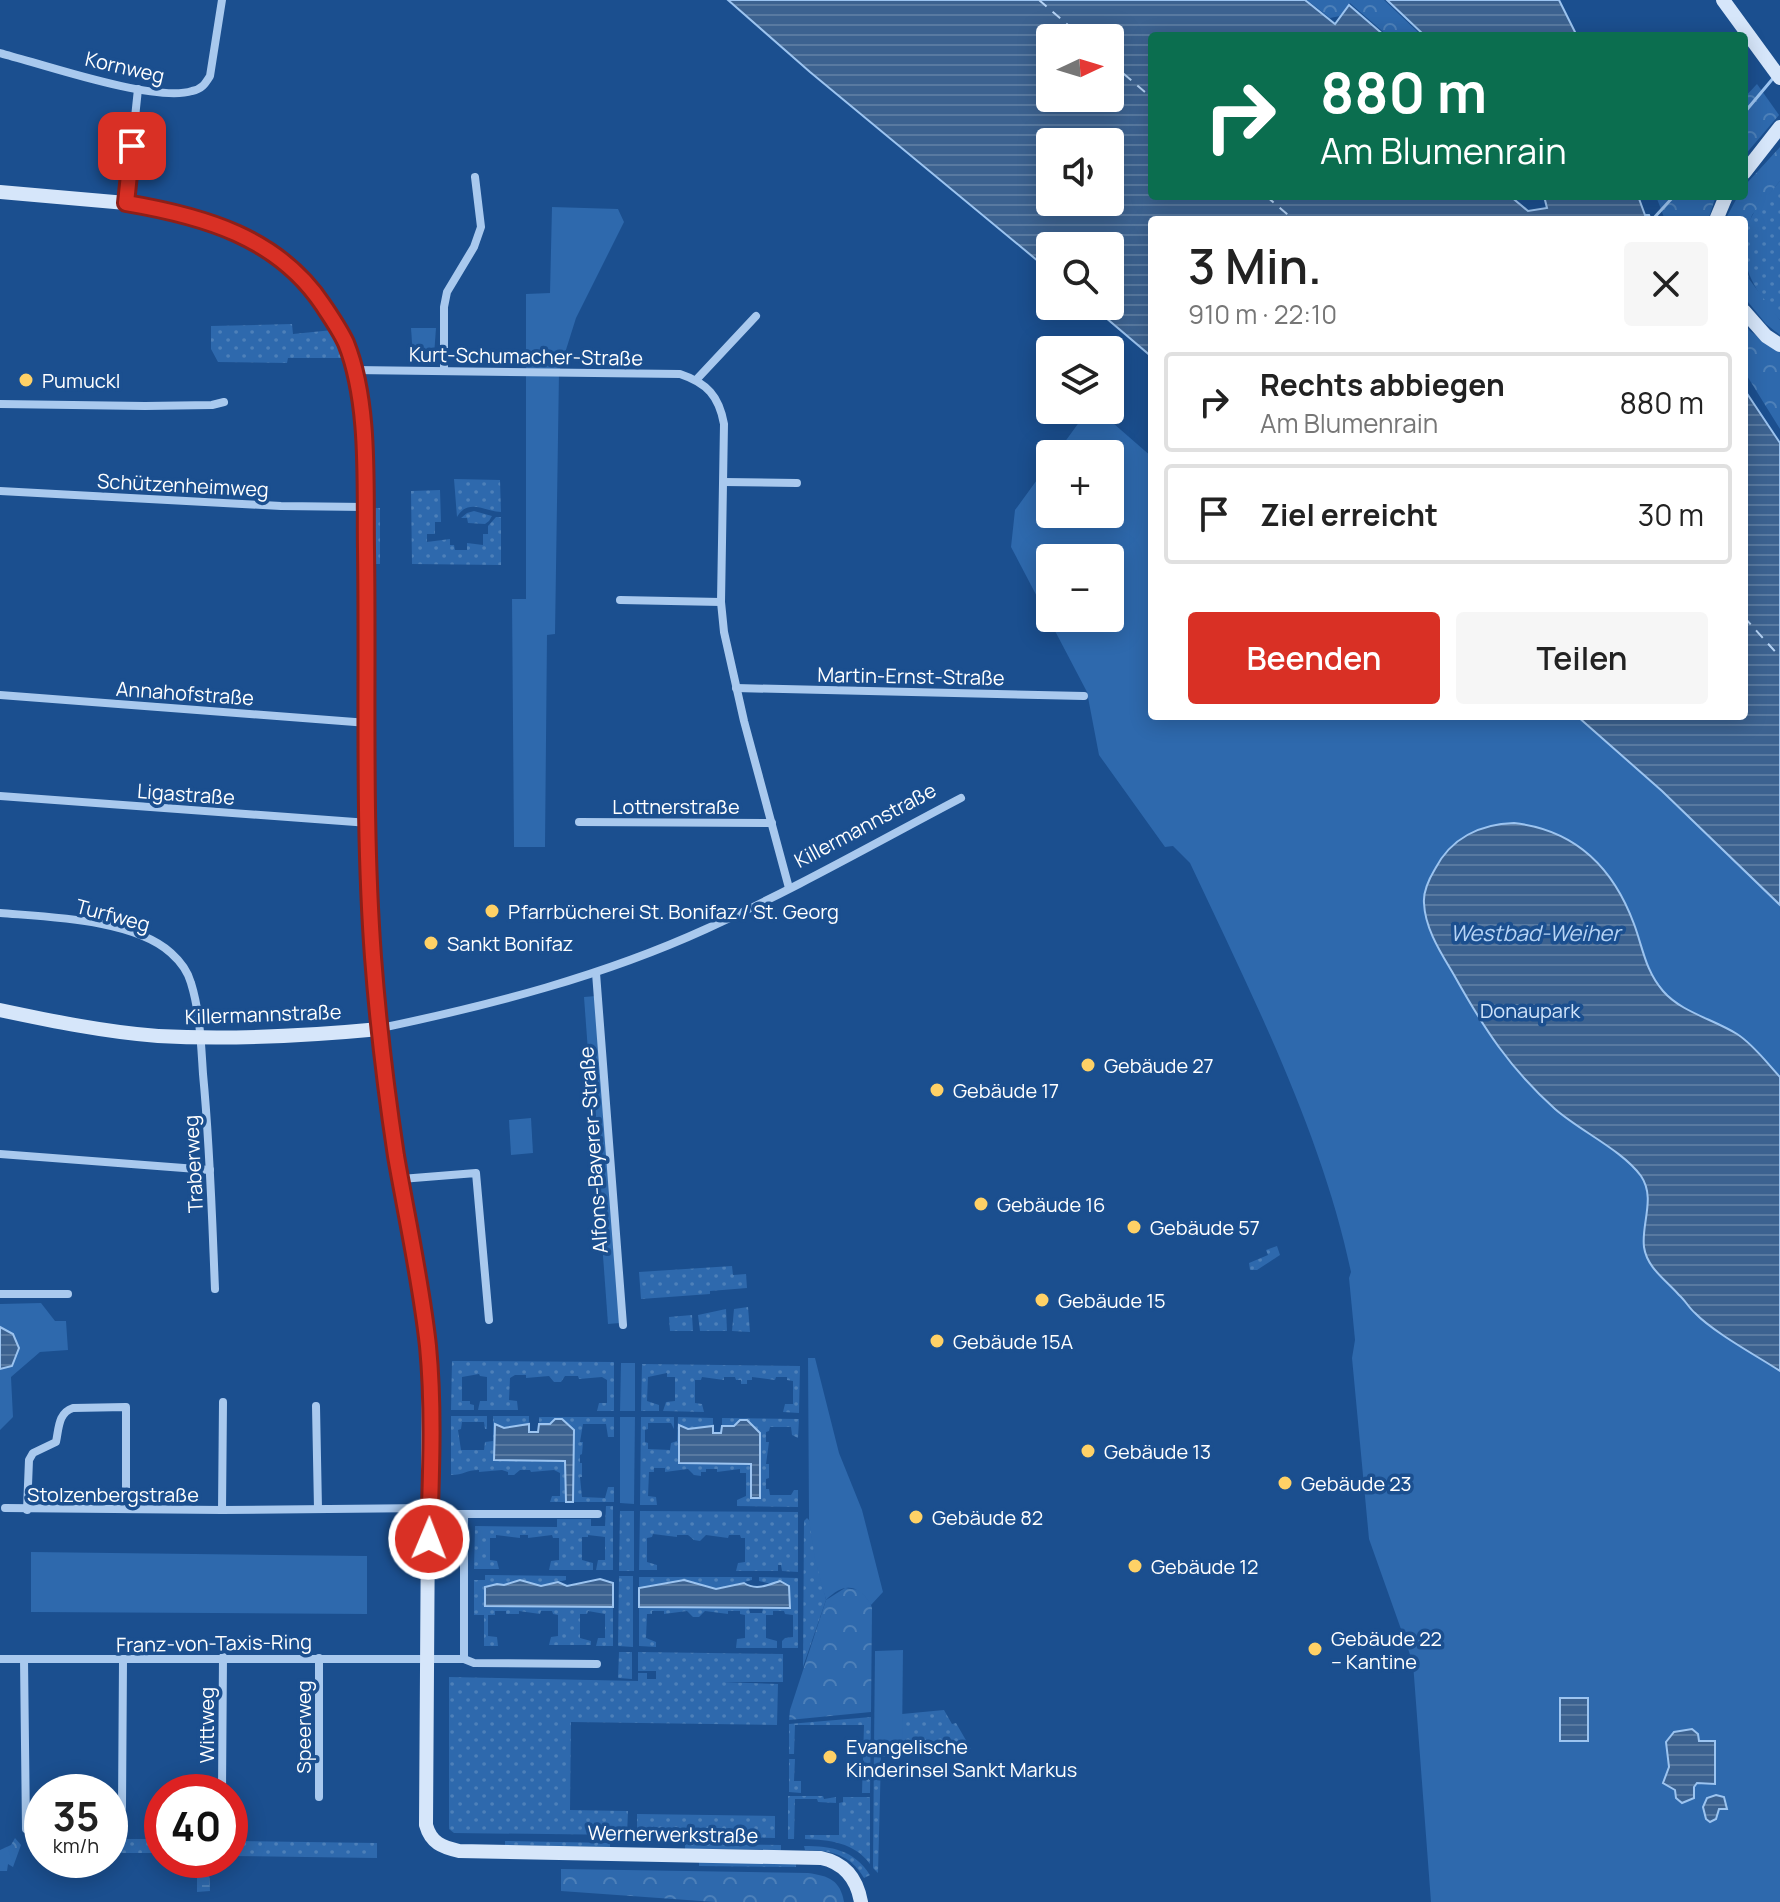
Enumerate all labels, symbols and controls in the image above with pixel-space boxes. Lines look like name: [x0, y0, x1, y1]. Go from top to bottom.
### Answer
north arrow: [1036, 24, 1124, 112]
map controls: [1036, 24, 1124, 632]
street label: Kornweg: [83, 45, 167, 89]
text: 880 m: [1320, 53, 1487, 130]
icon: right: [1188, 64, 1292, 168]
pin: [98, 112, 166, 180]
icon: arrive: [110, 124, 154, 168]
text: Am Blumenrain: [1320, 126, 1567, 175]
button: sound: [1036, 128, 1124, 216]
button: search: [1036, 232, 1124, 320]
text: 3 Min.: [1188, 233, 1322, 298]
button: close: [1624, 242, 1708, 326]
text: 910 m · 22:10: [1188, 296, 1337, 332]
button: layers: [1036, 336, 1124, 424]
street label: Kurt-Schumacher-Straße: [409, 340, 643, 372]
text: Rechts abbiegen: [1260, 364, 1505, 405]
place label: Pumuckl: [42, 367, 120, 394]
marker: Pumuckl: [17, 371, 35, 389]
icon: right: [1192, 380, 1236, 424]
text: 880 m: [1619, 382, 1704, 423]
text: Am Blumenrain: [1260, 405, 1438, 441]
button: +: [1036, 440, 1124, 528]
street label: Schützenheimweg: [96, 467, 270, 503]
icon: arrive: [1192, 492, 1236, 536]
text: Ziel erreicht: [1260, 494, 1438, 535]
text: 30 m: [1638, 494, 1704, 535]
button: −: [1036, 544, 1124, 632]
button: Beenden: [1188, 612, 1440, 704]
button: Teilen: [1456, 612, 1708, 704]
street label: Martin-Ernst-Straße: [817, 661, 1005, 691]
street label: Annahofstraße: [115, 675, 255, 711]
street label: Killermannstraße: [789, 776, 941, 874]
street label: Ligastraße: [136, 777, 236, 811]
street label: Lottnerstraße: [612, 793, 740, 820]
street label: Turfweg: [73, 892, 153, 938]
place label: Pfarrbücherei St. Bonifaz / St. Georg: [508, 898, 839, 925]
marker: Pfarrbücherei St. Bonifaz / St. Georg: [483, 902, 501, 920]
water label: Westbad-Weiher: [1450, 918, 1623, 948]
place label: Sankt Bonifaz: [447, 930, 573, 957]
marker: Sankt Bonifaz: [422, 934, 440, 952]
park label: Donaupark: [1480, 997, 1581, 1024]
street label: Killermannstraße: [184, 998, 342, 1030]
street label: Alfons-Bayerer-Straße: [572, 1046, 614, 1254]
place label: Gebäude 27: [1104, 1052, 1214, 1079]
marker: Gebäude 27: [1079, 1056, 1097, 1074]
place label: Gebäude 17: [953, 1077, 1059, 1104]
marker: Gebäude 17: [928, 1081, 946, 1099]
street label: Traberweg: [177, 1114, 209, 1214]
place label: Gebäude 16: [997, 1191, 1105, 1218]
marker: Gebäude 16: [972, 1195, 990, 1213]
place label: Gebäude 57: [1150, 1214, 1260, 1241]
marker: Gebäude 57: [1125, 1218, 1143, 1236]
place label: Gebäude 15: [1058, 1287, 1166, 1314]
marker: Gebäude 15: [1033, 1291, 1051, 1309]
place label: Gebäude 15A: [953, 1328, 1074, 1355]
marker: Gebäude 15A: [928, 1332, 946, 1350]
place label: Gebäude 13: [1104, 1438, 1211, 1465]
marker: Gebäude 13: [1079, 1442, 1097, 1460]
place label: Gebäude 23: [1301, 1470, 1412, 1497]
marker: Gebäude 23: [1276, 1474, 1294, 1492]
street label: Stolzenbergstraße: [27, 1481, 199, 1508]
position arrow: [387, 1497, 471, 1581]
place label: Gebäude 82: [932, 1504, 1043, 1531]
marker: Gebäude 82: [907, 1508, 925, 1526]
place label: Gebäude 12: [1151, 1553, 1258, 1580]
marker: Gebäude 12: [1126, 1557, 1144, 1575]
place label: Gebäude 22 – Kantine: [1331, 1625, 1442, 1675]
street label: Franz-von-Taxis-Ring: [116, 1628, 312, 1658]
marker: Gebäude 22 – Kantine: [1306, 1640, 1324, 1658]
street label: Speerweg: [290, 1680, 317, 1774]
street label: Wittweg: [193, 1687, 220, 1763]
place label: Evangelische Kinderinsel Sankt Markus: [846, 1733, 1077, 1783]
marker: Evangelische Kinderinsel Sankt Markus: [821, 1748, 839, 1766]
speed limit sign: 40: [144, 1774, 248, 1878]
text: 35: [53, 1788, 99, 1843]
street label: Wernerwerkstraße: [587, 1819, 759, 1849]
text: km/h: [53, 1832, 99, 1859]

